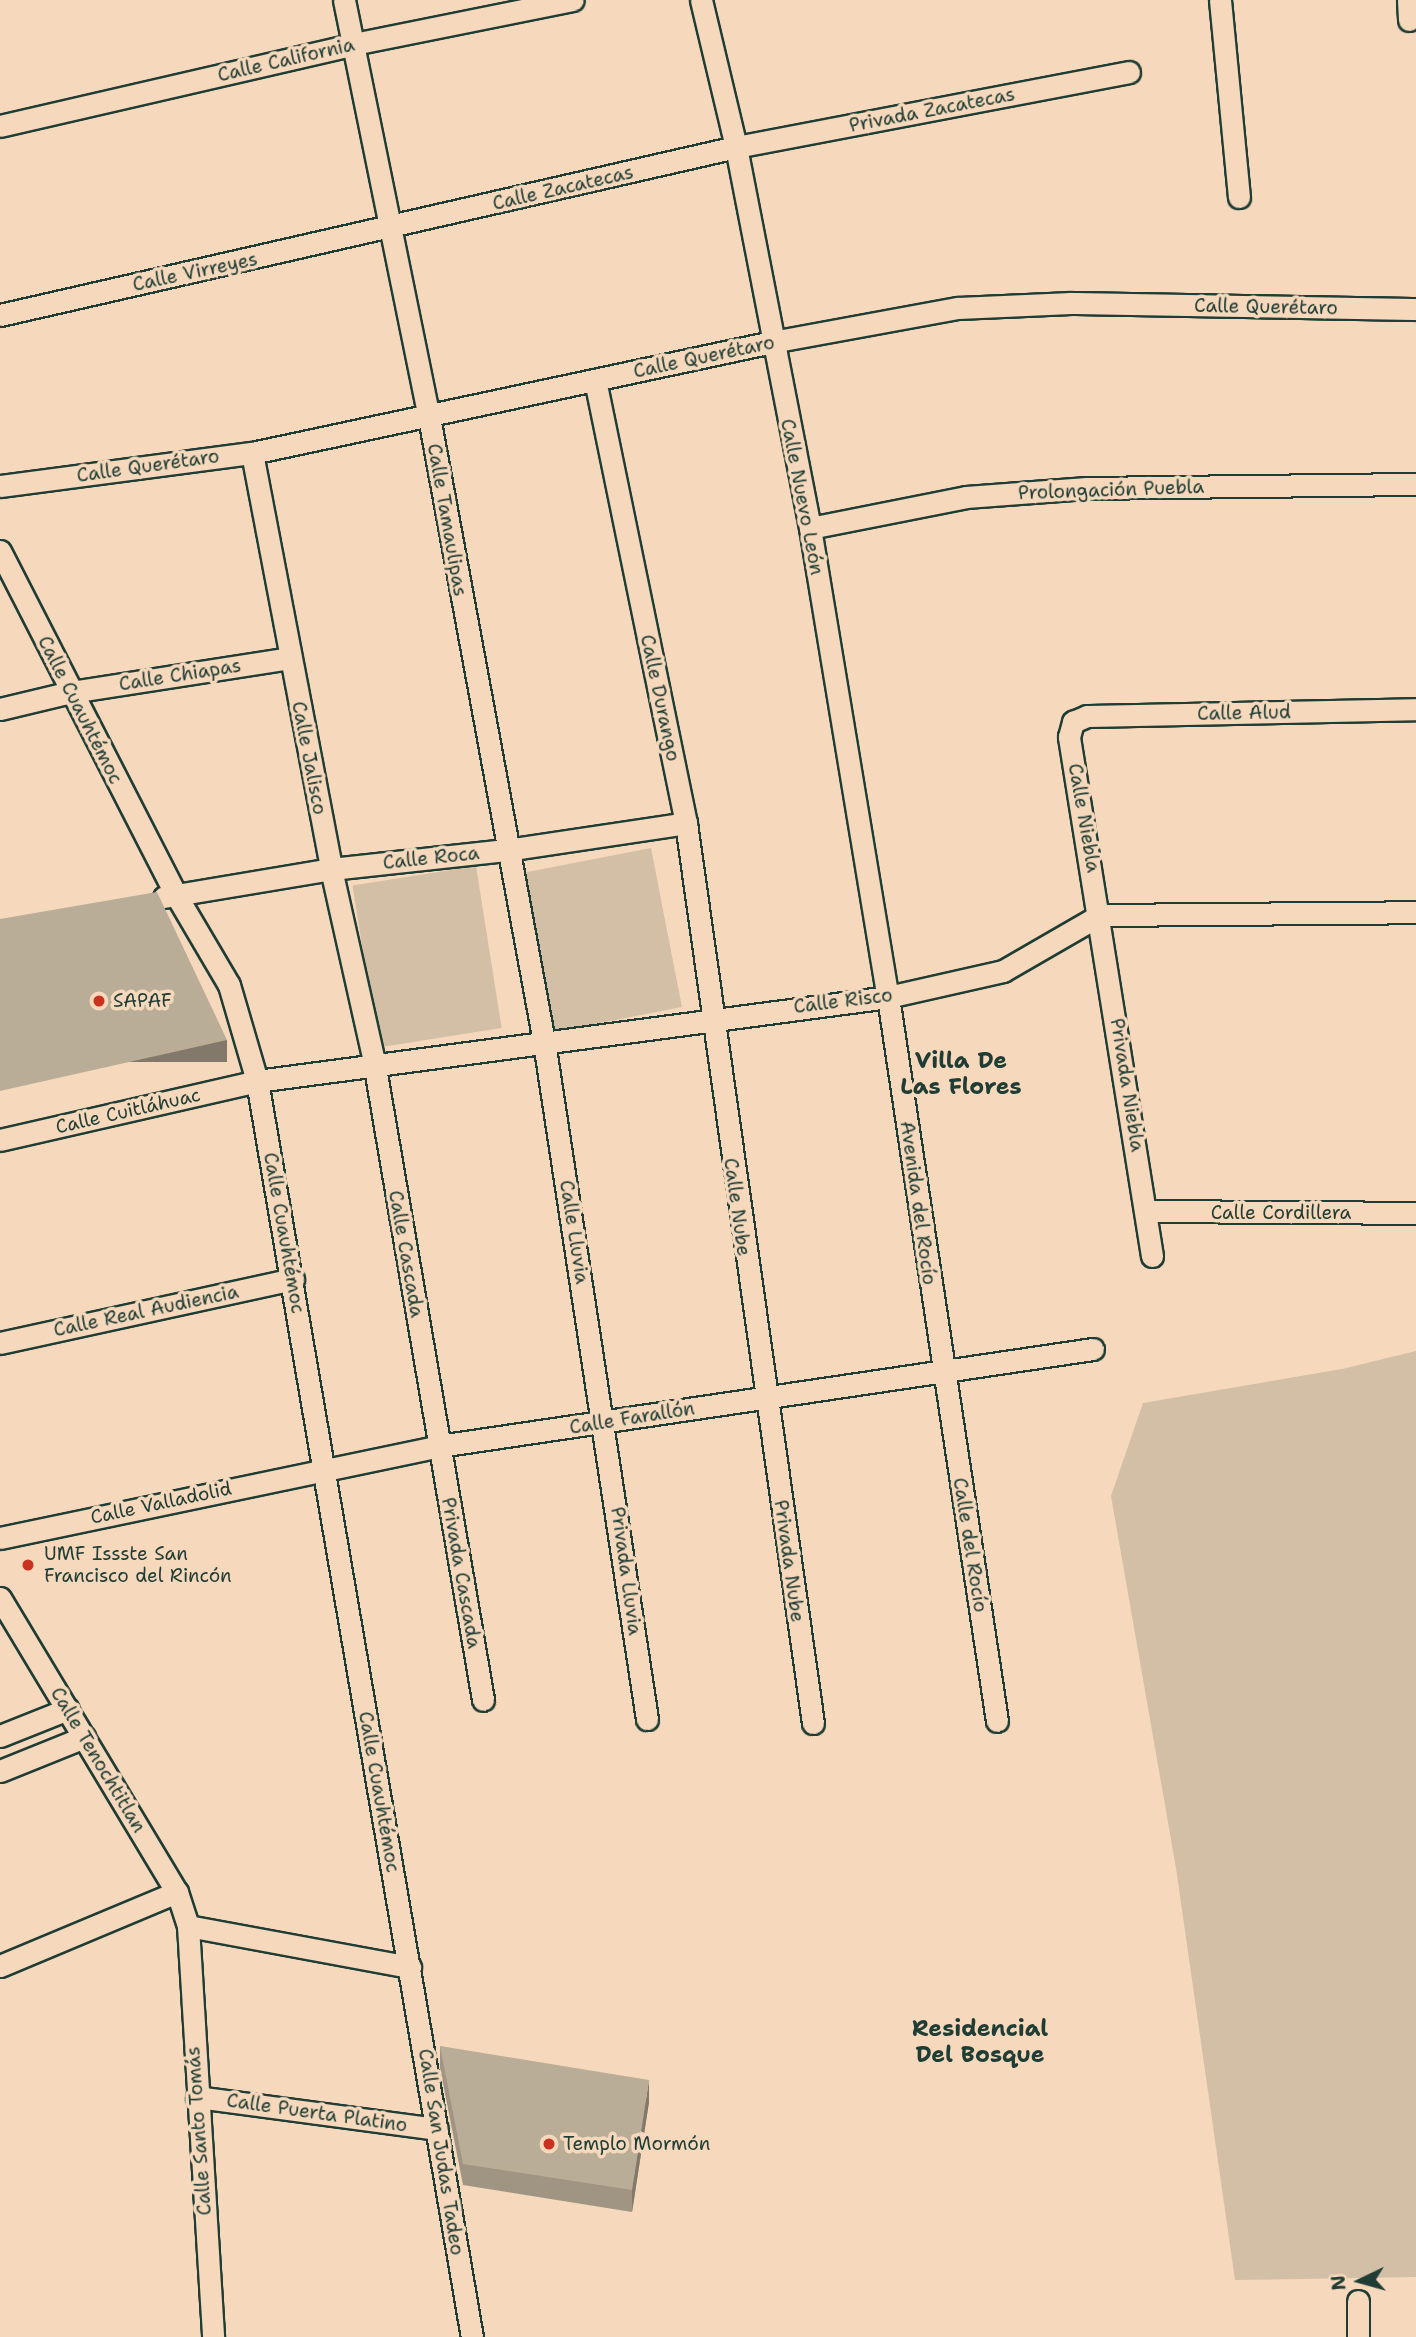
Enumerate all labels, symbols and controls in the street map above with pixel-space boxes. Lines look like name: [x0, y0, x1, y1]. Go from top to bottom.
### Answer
street label: Calle California: [215, 33, 357, 87]
street label: Privada Zacatecas: [847, 83, 1017, 137]
street label: Calle Zacatecas: [490, 161, 636, 215]
street label: Calle Virreyes: [130, 248, 260, 296]
street label: Calle Querétaro: [1194, 294, 1338, 320]
street label: Calle Querétaro: [631, 331, 777, 383]
street label: Calle Nuevo León: [776, 417, 828, 577]
street label: Calle Tamaulipas: [422, 442, 472, 598]
street label: Calle Querétaro: [75, 445, 221, 487]
street label: Prolongación Puebla: [1018, 475, 1204, 505]
street label: Calle Cuauhtémoc: [33, 632, 127, 788]
street label: Calle Durango: [635, 633, 685, 763]
street label: Calle Chiapas: [117, 654, 243, 696]
street label: Calle Jalisco: [287, 699, 331, 817]
street label: Calle Alud: [1197, 701, 1291, 725]
street label: Calle Niebla: [1063, 762, 1105, 874]
street label: Calle Roca: [382, 842, 480, 874]
street label: Calle Risco: [792, 984, 894, 1018]
place label: SAPAF: [113, 990, 172, 1012]
marker: SAPAF: [91, 993, 107, 1009]
street label: Privada Niebla: [1105, 1017, 1149, 1153]
district label: Villa De Las Flores: [900, 1046, 1022, 1100]
street label: Calle Cuitláhuac: [53, 1083, 203, 1139]
street label: Avenida del Rocío: [895, 1120, 941, 1286]
street label: Calle Cuauhtémoc: [259, 1151, 309, 1315]
street label: Calle Nube: [719, 1157, 755, 1257]
street label: Calle Lluvia: [555, 1178, 593, 1286]
street label: Calle Cascada: [384, 1189, 428, 1319]
street label: Calle Cordillera: [1211, 1202, 1351, 1224]
street label: Calle Real Audiencia: [51, 1280, 241, 1342]
street label: Calle Farallón: [568, 1397, 696, 1439]
street label: Calle del Rocío: [948, 1476, 992, 1614]
street label: Calle Valladolid: [88, 1477, 234, 1529]
street label: Privada Cascada: [436, 1496, 486, 1650]
street label: Privada Nube: [769, 1498, 809, 1624]
street label: Privada Lluvia: [606, 1505, 646, 1637]
place label: UMF Issste San Francisco del Rincón: [44, 1543, 232, 1587]
marker: UMF Issste San Francisco del Rincón: [18, 1555, 38, 1575]
street label: Calle Tenochtitlan: [46, 1683, 150, 1837]
street label: Calle Cuauhtémoc: [354, 1710, 404, 1874]
district label: Residencial Del Bosque: [912, 2014, 1048, 2068]
street label: Calle Santo Tomás: [182, 2046, 216, 2216]
street label: Calle San Judas Tadeo: [413, 2047, 469, 2257]
street label: Calle Puerta Platino: [225, 2089, 409, 2137]
place label: Templo Mormón: [563, 2133, 710, 2155]
marker: Templo Mormón: [541, 2136, 557, 2152]
north arrow: [1325, 2246, 1395, 2316]
text: N: [1325, 2274, 1352, 2291]

